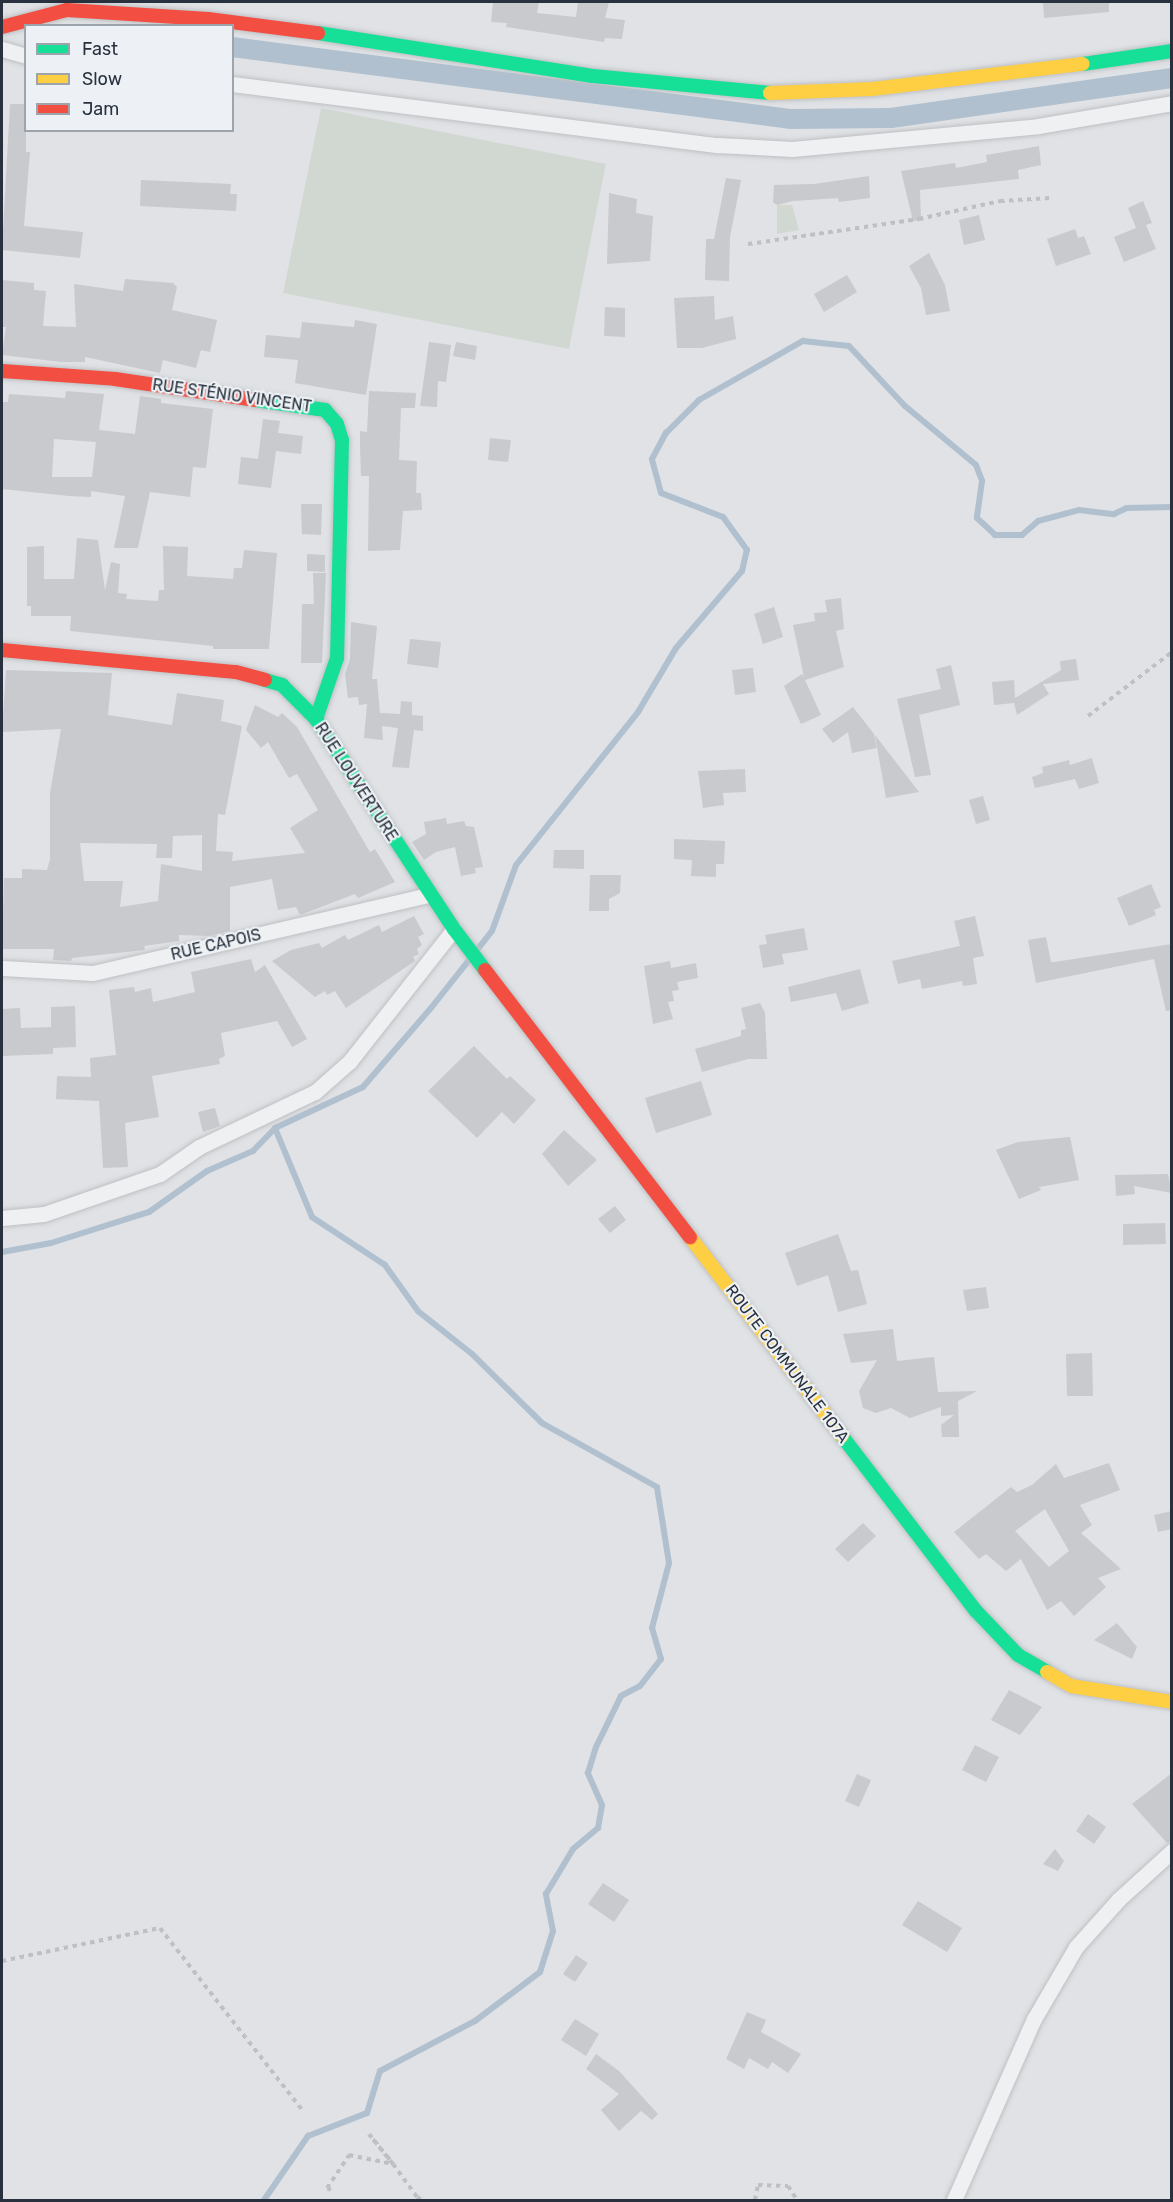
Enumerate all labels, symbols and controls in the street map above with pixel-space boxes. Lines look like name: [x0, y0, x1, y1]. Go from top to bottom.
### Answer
legend: [24, 24, 234, 132]
text: Fast: [82, 38, 118, 60]
text: Slow: [82, 68, 122, 90]
text: Jam: [82, 98, 119, 120]
street label: RUE STÉNIO VINCENT: [151, 375, 313, 417]
street label: RUE LOUVERTURE: [311, 719, 401, 845]
street label: RUE CAPOIS: [169, 925, 263, 965]
street label: ROUTE COMMUNALE 107A: [721, 1281, 853, 1447]

